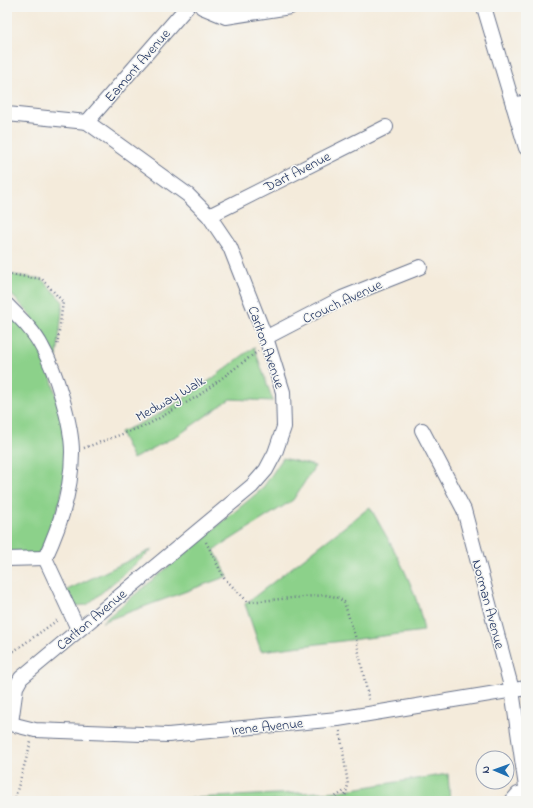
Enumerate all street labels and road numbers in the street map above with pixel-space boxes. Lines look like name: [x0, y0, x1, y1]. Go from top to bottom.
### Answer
street label: Eamont Avenue: [100, 24, 176, 107]
street label: Dart Avenue: [260, 146, 335, 199]
street label: Crouch Avenue: [299, 274, 386, 330]
street label: Carlton Avenue: [242, 303, 290, 392]
street label: Medway Walk: [132, 370, 211, 429]
street label: Norman Avenue: [466, 557, 510, 652]
street label: Carlton Avenue: [52, 584, 132, 656]
street label: Irene Avenue: [230, 713, 305, 742]

